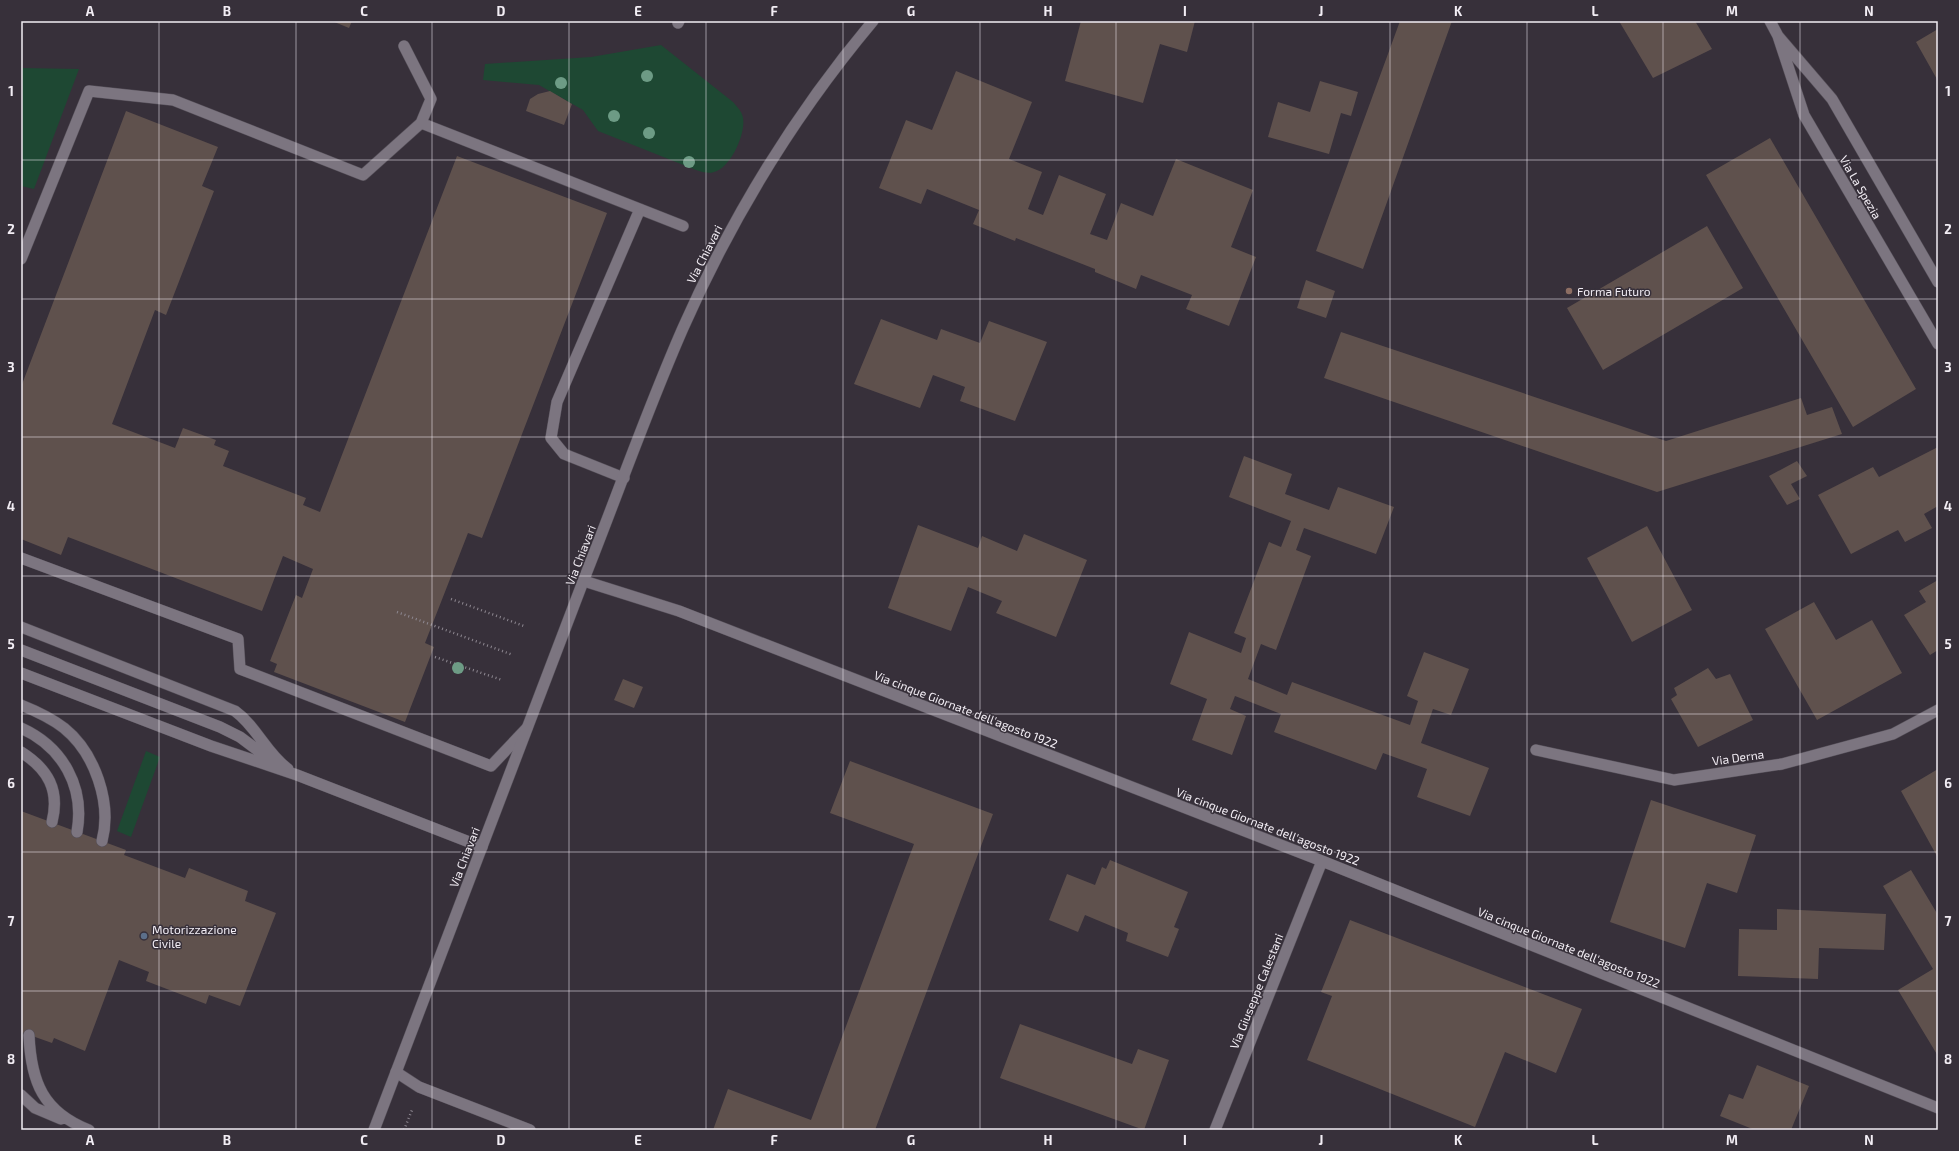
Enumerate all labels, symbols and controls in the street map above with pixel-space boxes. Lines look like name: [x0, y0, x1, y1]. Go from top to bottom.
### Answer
text: A: [86, 3, 95, 19]
text: B: [223, 3, 231, 19]
text: C: [360, 3, 368, 19]
text: D: [497, 3, 506, 19]
text: E: [634, 3, 642, 19]
text: F: [770, 3, 778, 19]
text: G: [907, 3, 915, 19]
text: H: [1044, 3, 1053, 19]
text: I: [1183, 3, 1187, 19]
text: J: [1319, 3, 1323, 19]
text: K: [1454, 3, 1463, 19]
text: L: [1592, 3, 1599, 19]
text: M: [1726, 3, 1738, 19]
text: N: [1864, 3, 1874, 19]
text: 1: [8, 83, 14, 99]
text: 1: [1945, 83, 1951, 99]
street label: Via La Spezia: [1837, 153, 1885, 221]
text: 2: [7, 221, 15, 237]
text: 2: [1944, 221, 1952, 237]
street label: Via Chiavari: [683, 222, 725, 286]
place label: Forma Futuro: [1577, 284, 1651, 298]
marker: Forma Futuro: [1564, 286, 1574, 296]
text: 3: [7, 359, 15, 375]
text: 3: [1944, 359, 1952, 375]
text: 4: [7, 498, 15, 514]
text: 4: [1944, 498, 1952, 514]
street label: Via Chiavari: [562, 523, 598, 587]
text: 5: [7, 636, 15, 652]
text: 5: [1944, 636, 1952, 652]
street label: Via cinque Giornate dell'agosto 1922: [872, 667, 1060, 751]
street label: Via Derna: [1711, 746, 1765, 768]
text: 6: [7, 775, 15, 791]
text: 6: [1944, 775, 1952, 791]
street label: Via cinque Giornate dell'agosto 1922: [1174, 784, 1362, 868]
street label: Via Chiavari: [446, 825, 482, 889]
street label: Via cinque Giornate dell'agosto 1922: [1476, 904, 1663, 990]
text: 7: [8, 913, 15, 929]
text: 7: [1945, 913, 1952, 929]
place label: Motorizzazione Civile: [152, 922, 237, 950]
marker: Motorizzazione Civile: [139, 931, 149, 941]
street label: Via Giuseppe Calestani: [1226, 931, 1286, 1051]
text: 8: [7, 1051, 15, 1067]
text: 8: [1944, 1051, 1952, 1067]
text: A: [86, 1132, 95, 1148]
text: B: [223, 1132, 231, 1148]
text: C: [360, 1132, 368, 1148]
text: D: [497, 1132, 506, 1148]
text: E: [634, 1132, 642, 1148]
text: F: [770, 1132, 778, 1148]
text: G: [907, 1132, 915, 1148]
text: H: [1044, 1132, 1053, 1148]
text: I: [1183, 1132, 1187, 1148]
text: J: [1319, 1132, 1323, 1148]
text: K: [1454, 1132, 1463, 1148]
text: L: [1592, 1132, 1599, 1148]
text: M: [1726, 1132, 1738, 1148]
text: N: [1864, 1132, 1874, 1148]

